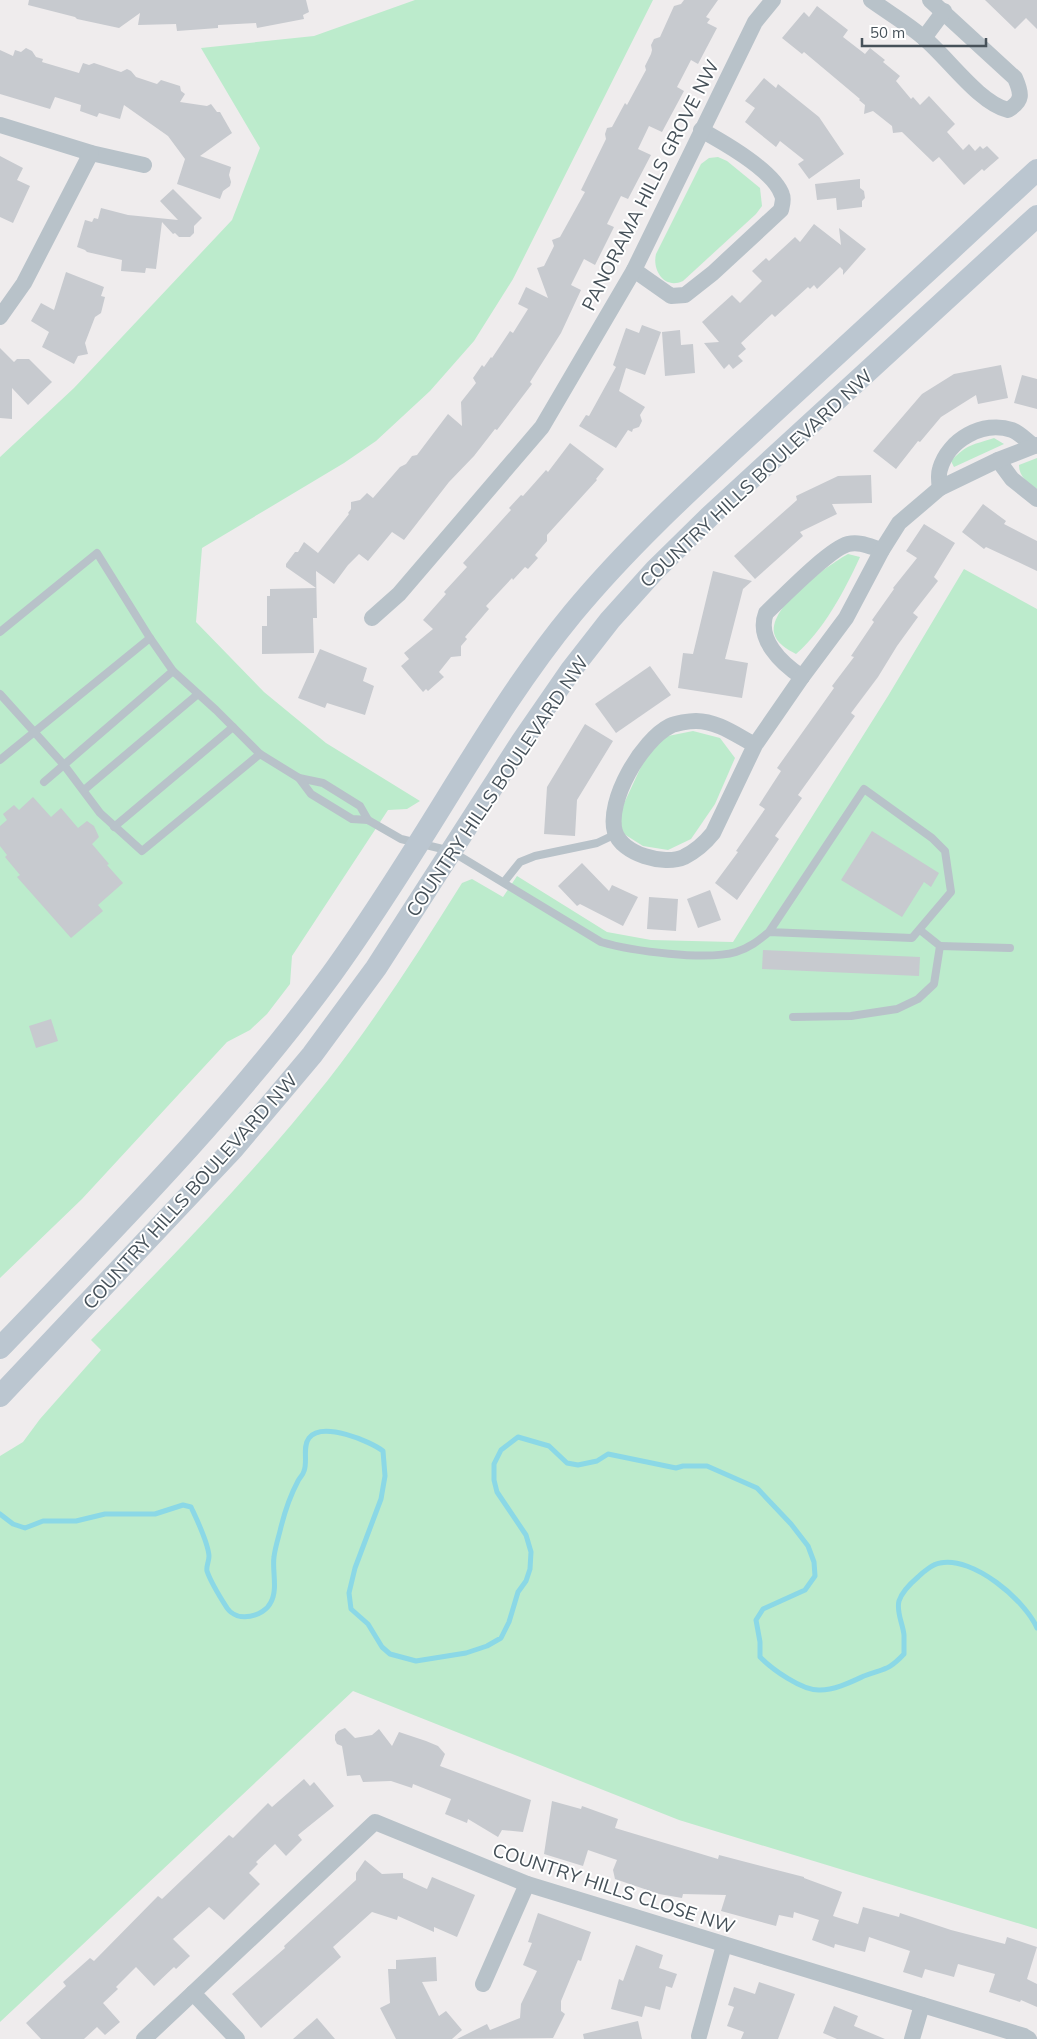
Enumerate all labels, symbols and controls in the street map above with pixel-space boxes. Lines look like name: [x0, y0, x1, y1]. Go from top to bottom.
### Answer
scale bar: [862, 15, 986, 47]
text: 50 m: [870, 23, 905, 42]
street label: PANORAMA HILLS GROVE NW: [576, 55, 724, 315]
street label: COUNTRY HILLS BOULEVARD NW: [635, 364, 877, 592]
street label: COUNTRY HILLS BOULEVARD NW: [400, 651, 594, 921]
street label: COUNTRY HILLS BOULEVARD NW: [77, 1068, 303, 1314]
street label: COUNTRY HILLS CLOSE NW: [490, 1837, 738, 1939]

